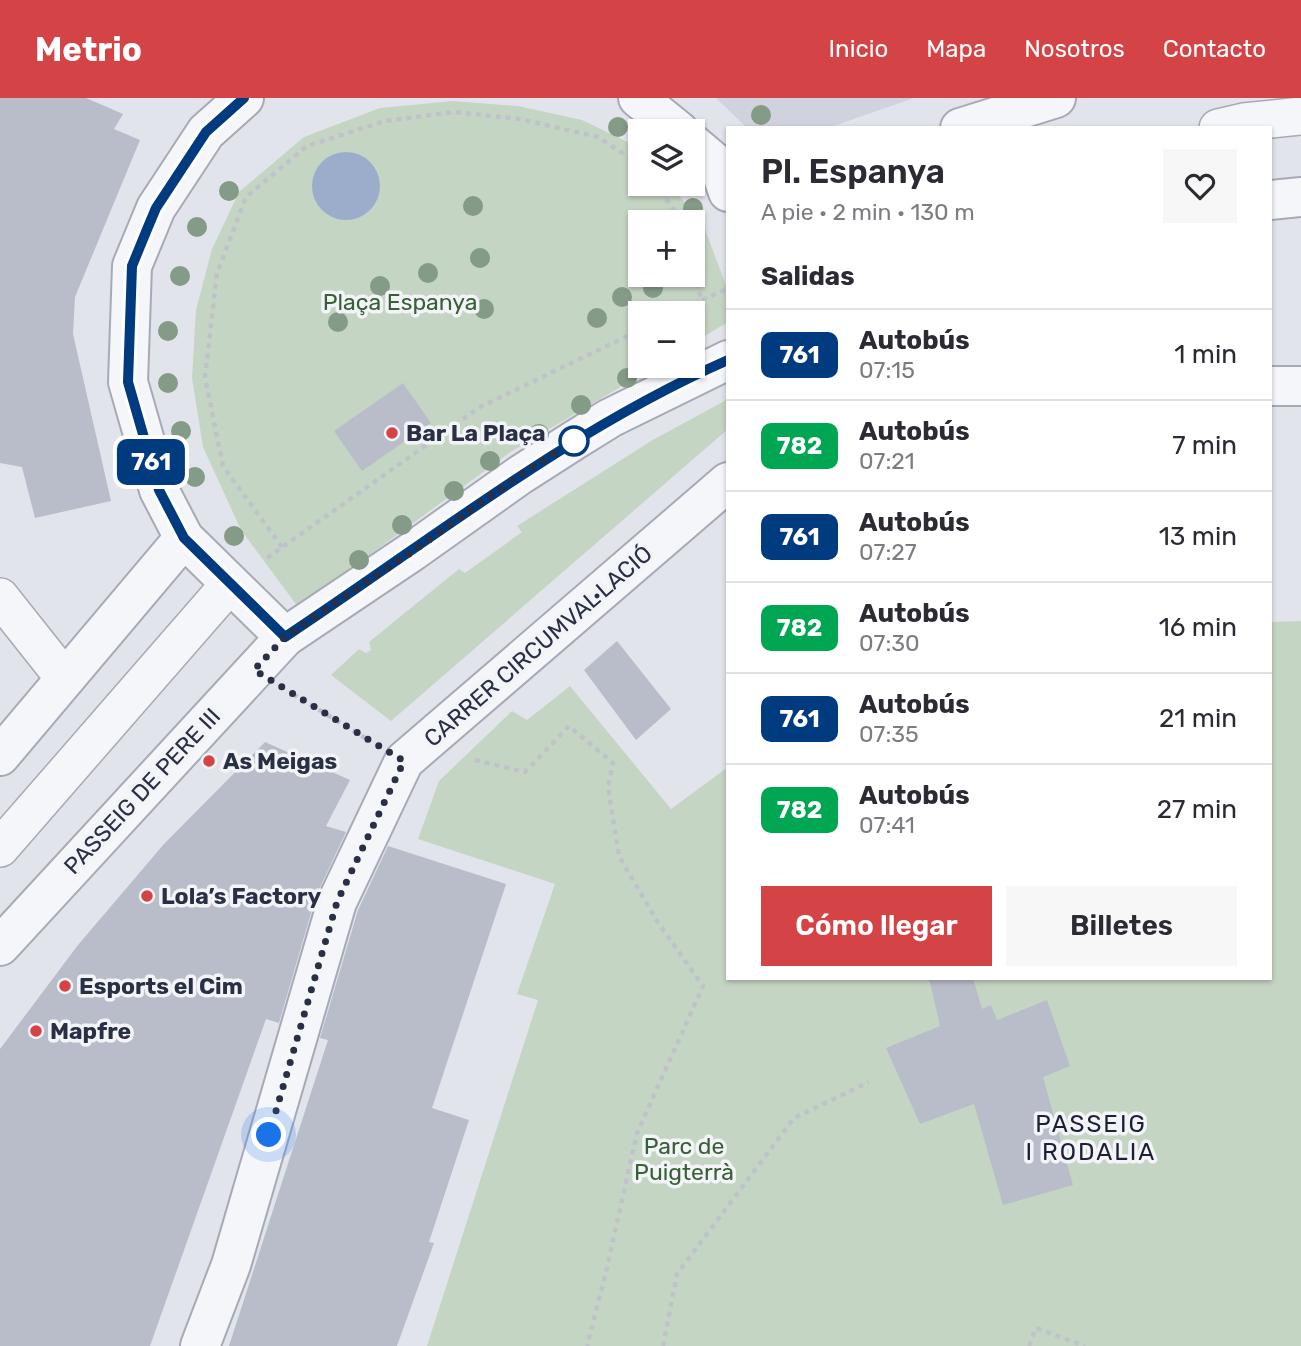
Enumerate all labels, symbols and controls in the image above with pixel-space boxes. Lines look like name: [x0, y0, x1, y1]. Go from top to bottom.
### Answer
text: Metrio: [35, 30, 142, 69]
text: Inicio: [829, 35, 888, 63]
text: Mapa: [926, 35, 986, 63]
text: Nosotros: [1024, 35, 1125, 63]
text: Contacto: [1163, 35, 1266, 63]
map controls: [628, 119, 705, 378]
button: layers: [628, 119, 705, 196]
button: heart: [1163, 149, 1237, 223]
text: Pl. Espanya: [761, 152, 945, 191]
text: A pie · 2 min · 130 m: [761, 198, 975, 226]
button: +: [628, 210, 705, 287]
text: Salidas: [761, 261, 855, 292]
park label: Plaça Espanya: [323, 288, 477, 316]
button: −: [628, 301, 705, 378]
text: Autobús: [859, 325, 970, 356]
text: 1 min: [1174, 339, 1237, 370]
text: 761: [779, 341, 820, 369]
text: 07:15: [859, 356, 915, 384]
text: Autobús: [859, 416, 970, 447]
place label: Bar La Plaça: [406, 419, 546, 447]
marker: Bar La Plaça: [384, 425, 400, 441]
unlabelled marker: [559, 426, 589, 456]
text: 7 min: [1172, 430, 1237, 461]
text: 782: [777, 432, 822, 460]
line badge: 761: [111, 439, 191, 485]
text: 07:21: [859, 447, 915, 475]
text: 761: [131, 448, 171, 476]
text: Autobús: [859, 507, 970, 538]
text: 13 min: [1159, 521, 1237, 552]
text: 761: [779, 523, 820, 551]
text: 07:27: [859, 538, 917, 566]
street label: CARRER CIRCUMVAL·LACIÓ: [418, 539, 658, 753]
text: Autobús: [859, 598, 970, 629]
text: 16 min: [1159, 612, 1237, 643]
text: 782: [777, 614, 822, 642]
text: 07:30: [859, 629, 920, 657]
text: Autobús: [859, 689, 970, 720]
street label: PASSEIG DE PERE III: [58, 702, 226, 880]
text: 21 min: [1159, 703, 1237, 734]
text: 761: [779, 705, 820, 733]
text: 07:35: [859, 720, 919, 748]
place label: As Meigas: [223, 747, 338, 775]
marker: As Meigas: [201, 753, 217, 769]
text: Autobús: [859, 780, 970, 811]
text: 27 min: [1157, 794, 1237, 825]
text: 782: [777, 796, 822, 824]
text: 07:41: [859, 811, 915, 839]
place label: Lola’s Factory: [161, 882, 321, 910]
button: Cómo llegar: [761, 886, 992, 966]
button: Billetes: [1006, 886, 1237, 966]
marker: Lola’s Factory: [139, 888, 155, 904]
place label: Esports el Cim: [79, 972, 243, 1000]
marker: Esports el Cim: [57, 978, 73, 994]
place label: Mapfre: [50, 1017, 131, 1045]
marker: Mapfre: [28, 1023, 44, 1039]
district label: PASSEIG I RODALIA: [1026, 1110, 1156, 1166]
your location: [251, 1117, 286, 1152]
park label: Parc de Puigterrà: [634, 1132, 734, 1186]

